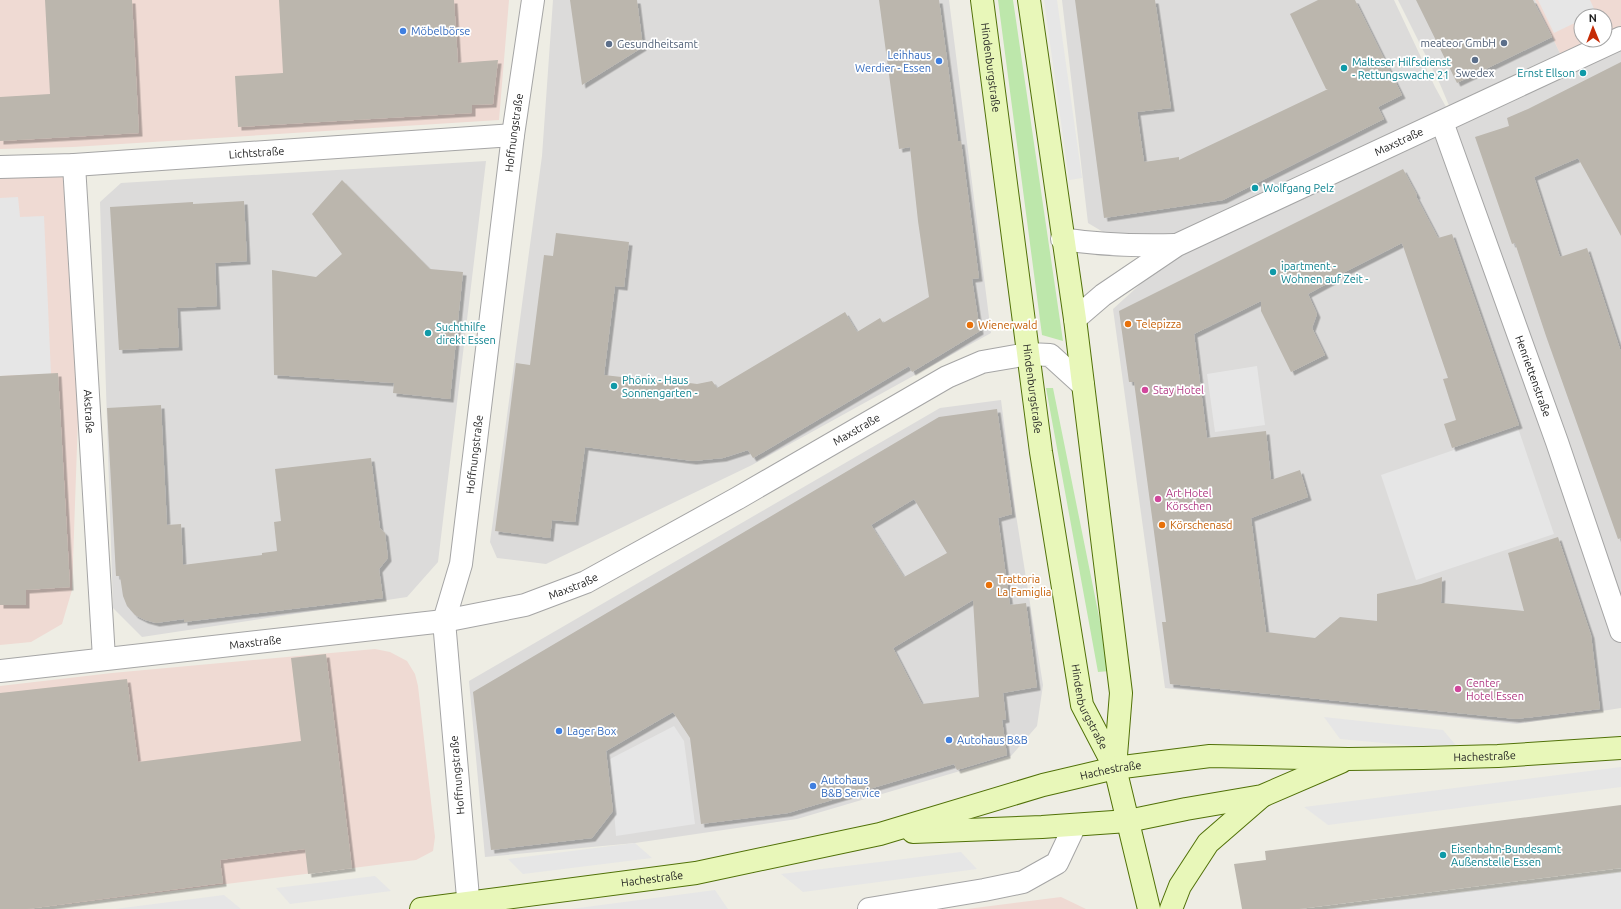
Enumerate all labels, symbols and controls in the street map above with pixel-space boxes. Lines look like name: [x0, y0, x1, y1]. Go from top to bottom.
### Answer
north arrow: [1573, 8, 1613, 48]
text: N: [1589, 12, 1597, 24]
street label: Hindenburgstraße: [979, 22, 1003, 113]
place label: Möbelbörse: [411, 25, 470, 37]
marker: Möbelbörse: [398, 26, 408, 36]
place label: meateor GmbH: [1420, 37, 1496, 49]
place label: Gesundheitsamt: [617, 38, 698, 50]
marker: meateor GmbH: [1499, 38, 1509, 48]
marker: Gesundheitsamt: [604, 39, 614, 49]
place label: Leihhaus Werdier - Essen: [855, 49, 931, 74]
marker: Swedex: [1470, 55, 1480, 65]
marker: Leihhaus Werdier - Essen: [934, 56, 944, 66]
place label: Malteser Hilfsdienst - Rettungswache 21: [1352, 56, 1451, 81]
marker: Malteser Hilfsdienst - Rettungswache 21: [1339, 63, 1349, 73]
place label: Swedex: [1456, 67, 1495, 79]
place label: Ernst Ellson: [1517, 67, 1575, 79]
marker: Ernst Ellson: [1578, 68, 1588, 78]
street label: Hoffnungstraße: [503, 93, 525, 173]
street label: Maxstraße: [1373, 125, 1425, 158]
street label: Lichtstraße: [228, 145, 285, 160]
place label: Wolfgang Pelz: [1263, 182, 1334, 194]
marker: Wolfgang Pelz: [1250, 183, 1260, 193]
place label: ipartment - Wohnen auf Zeit -: [1281, 260, 1369, 285]
marker: ipartment - Wohnen auf Zeit -: [1268, 267, 1278, 277]
place label: Telepizza: [1136, 318, 1181, 330]
place label: Wienerwald: [978, 319, 1037, 331]
marker: Telepizza: [1123, 319, 1133, 329]
marker: Wienerwald: [965, 320, 975, 330]
place label: Suchthilfe direkt Essen: [436, 321, 496, 346]
marker: Suchthilfe direkt Essen: [423, 328, 433, 338]
street label: Henriettenstraße: [1513, 334, 1553, 418]
street label: Hindenburgstraße: [1021, 343, 1045, 434]
place label: Phönix - Haus Sonnengarten -: [622, 374, 698, 399]
marker: Phönix - Haus Sonnengarten -: [609, 381, 619, 391]
place label: Stay Hotel: [1153, 384, 1204, 396]
marker: Stay Hotel: [1140, 385, 1150, 395]
street label: Akstraße: [82, 389, 96, 434]
street label: Maxstraße: [831, 411, 882, 448]
street label: Hoffnungstraße: [464, 414, 485, 494]
place label: Art Hotel Körschen: [1166, 487, 1212, 512]
marker: Art Hotel Körschen: [1153, 494, 1163, 504]
place label: Körschenasd: [1170, 519, 1233, 531]
marker: Körschenasd: [1157, 520, 1167, 530]
street label: Maxstraße: [547, 571, 600, 602]
place label: Trattoria La Famiglia: [997, 573, 1052, 598]
marker: Trattoria La Famiglia: [984, 580, 994, 590]
street label: Maxstraße: [229, 633, 282, 651]
street label: Hindenburgstraße: [1069, 663, 1110, 751]
place label: Center Hotel Essen: [1466, 677, 1524, 702]
marker: Center Hotel Essen: [1453, 684, 1463, 694]
place label: Lager Box: [567, 725, 617, 737]
marker: Lager Box: [554, 726, 564, 736]
place label: Autohaus B&B: [957, 734, 1028, 746]
street label: Hoffnungstraße: [448, 735, 466, 815]
marker: Autohaus B&B: [944, 735, 954, 745]
street label: Hachestraße: [1453, 749, 1516, 763]
street label: Hachestraße: [1079, 759, 1142, 782]
place label: Autohaus B&B Service: [821, 774, 880, 799]
marker: Autohaus B&B Service: [808, 781, 818, 791]
place label: Eisenbahn-Bundesamt Außenstelle Essen: [1451, 843, 1562, 868]
marker: Eisenbahn-Bundesamt Außenstelle Essen: [1438, 850, 1448, 860]
street label: Hachestraße: [620, 869, 684, 889]

